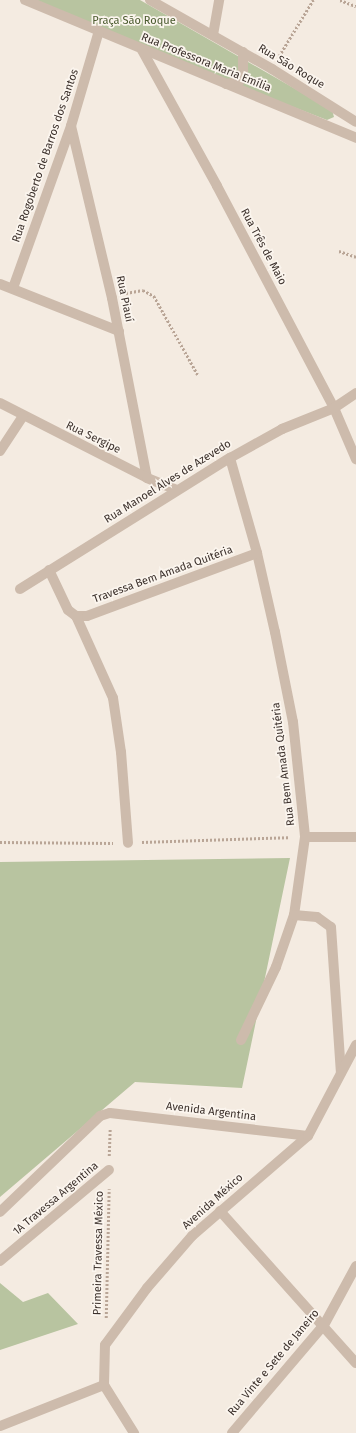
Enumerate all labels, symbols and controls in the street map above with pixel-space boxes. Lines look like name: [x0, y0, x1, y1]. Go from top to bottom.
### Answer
park label: Praça São Roque: [92, 14, 176, 28]
street label: Rua Professora Maria Emília: [139, 31, 273, 95]
street label: Rua São Roque: [255, 42, 327, 92]
street label: Rua Rogoberto de Barros dos Santos: [10, 68, 82, 244]
street label: Rua Três de Maio: [237, 206, 289, 288]
street label: Rua Piauí: [113, 275, 135, 323]
street label: Rua Sergipe: [63, 419, 123, 457]
street label: Rua Manoel Alves de Azevedo: [102, 437, 234, 527]
street label: Travessa Bem Amada Quitéria: [91, 544, 235, 606]
street label: Rua Bem Amada Quitéria: [270, 701, 298, 827]
street label: Avenida Argentina: [165, 1100, 257, 1124]
street label: 1A Travessa Argentina: [11, 1159, 101, 1239]
street label: Avenida México: [180, 1171, 246, 1233]
street label: Primeira Travessa México: [91, 1191, 107, 1315]
street label: Rua Vinte e Sete de Janeiro: [226, 1307, 322, 1419]

